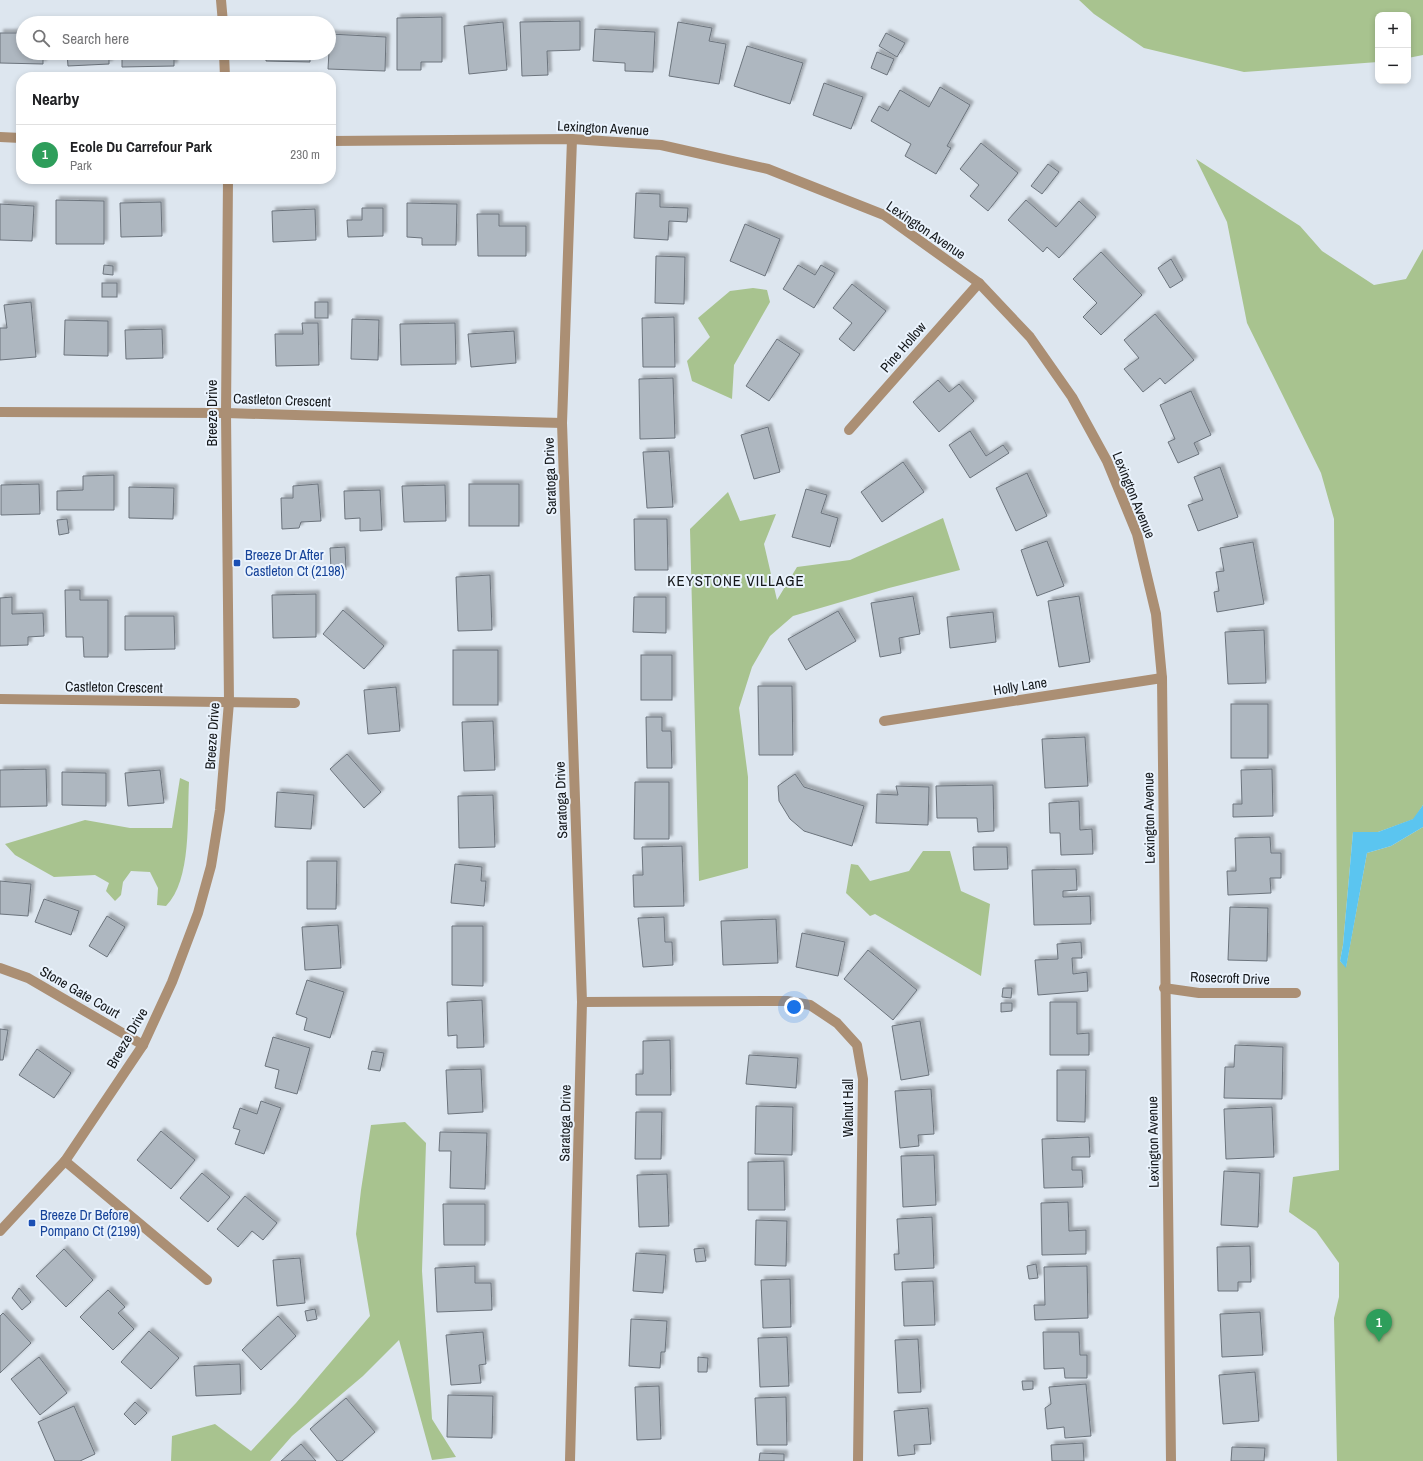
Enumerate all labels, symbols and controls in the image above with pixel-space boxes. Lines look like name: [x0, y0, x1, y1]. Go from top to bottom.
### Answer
map controls: [1375, 12, 1411, 84]
button: +: [1375, 12, 1411, 48]
search box: [16, 16, 336, 60]
icon: search: [30, 27, 52, 49]
text: Search here: [62, 28, 129, 49]
button: −: [1375, 48, 1411, 84]
text: Nearby: [32, 87, 79, 110]
street label: Lexington Avenue: [557, 117, 649, 139]
text: Ecole Du Carrefour Park: [70, 136, 212, 157]
text: 1: [42, 146, 48, 163]
text: 230 m: [290, 146, 320, 163]
text: Park: [70, 157, 92, 174]
street label: Lexington Avenue: [883, 197, 969, 263]
street label: Pine Hollow: [876, 317, 930, 376]
street label: Breeze Drive: [203, 380, 221, 447]
street label: Castleton Crescent: [233, 389, 331, 411]
street label: Saratoga Drive: [540, 437, 560, 515]
street label: Lexington Avenue: [1108, 449, 1160, 541]
place label: Breeze Dr After Castleton Ct (2198): [245, 546, 345, 580]
marker: Breeze Dr After Castleton Ct (2198): [232, 558, 242, 568]
district label: KEYSTONE VILLAGE: [667, 570, 805, 591]
street label: Holly Lane: [992, 673, 1048, 699]
street label: Castleton Crescent: [65, 677, 163, 697]
street label: Breeze Drive: [201, 702, 223, 770]
street label: Saratoga Drive: [551, 761, 571, 839]
street label: Lexington Avenue: [1139, 772, 1159, 864]
street label: Stone Gate Court: [37, 962, 123, 1022]
street label: Rosecroft Drive: [1190, 968, 1270, 988]
your location: [784, 997, 804, 1017]
street label: Breeze Drive: [102, 1004, 152, 1072]
street label: Walnut Hall: [839, 1079, 857, 1137]
street label: Saratoga Drive: [555, 1084, 575, 1162]
street label: Lexington Avenue: [1143, 1096, 1163, 1188]
place label: Breeze Dr Before Pompano Ct (2199): [40, 1206, 140, 1240]
marker: Breeze Dr Before Pompano Ct (2199): [27, 1218, 37, 1228]
pin: 1: [1366, 1309, 1392, 1342]

